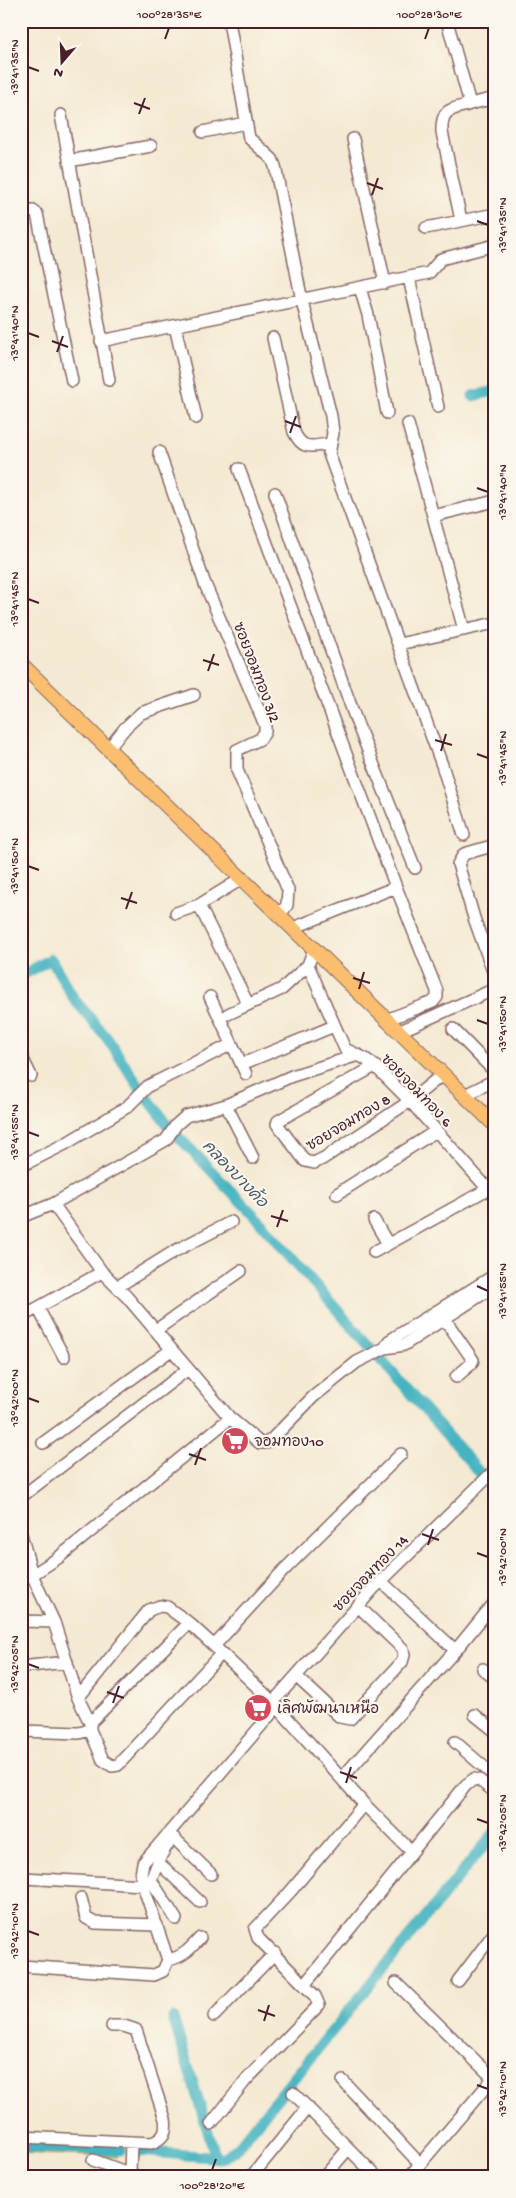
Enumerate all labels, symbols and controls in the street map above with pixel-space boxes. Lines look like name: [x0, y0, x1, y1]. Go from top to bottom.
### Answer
text: 100°28'35"E: [136, 9, 202, 23]
text: 100°28'30"E: [396, 9, 462, 23]
north arrow: [38, 38, 88, 88]
text: 13°41'35"N: [9, 39, 23, 96]
text: N: [51, 62, 66, 81]
text: 13°41'35"N: [497, 197, 511, 254]
text: 13°41'40"N: [9, 305, 23, 362]
text: 13°41'40"N: [497, 464, 511, 521]
text: 13°41'45"N: [9, 571, 23, 627]
street label: ซอยจอมทอง 3/2: [228, 620, 282, 725]
text: 13°41'45"N: [497, 730, 511, 786]
text: 13°41'50"N: [9, 838, 23, 895]
text: 13°41'50"N: [497, 996, 511, 1053]
street label: ซอยจอมทอง 6: [376, 1051, 455, 1132]
street label: ซอยจอมทอง 8: [304, 1091, 394, 1156]
text: 13°41'55"N: [9, 1104, 23, 1161]
water label: คลองบางค้อ: [197, 1135, 274, 1214]
text: 13°41'55"N: [497, 1263, 511, 1320]
text: 13°42'00"N: [9, 1369, 23, 1428]
supermarket icon: จอมทอง10: [220, 1426, 250, 1456]
place label: จอมทอง10: [254, 1434, 324, 1452]
text: 13°42'00"N: [497, 1528, 511, 1587]
street label: ซอยจอมทอง 14: [330, 1532, 413, 1617]
text: 13°42'05"N: [9, 1635, 23, 1694]
supermarket icon: เลิศพัฒนาเหนือ: [243, 1693, 273, 1723]
place label: เลิศพัฒนาเหนือ: [277, 1699, 379, 1719]
text: 13°42'05"N: [497, 1794, 511, 1853]
text: 13°42'10"N: [9, 1903, 23, 1960]
text: 13°42'10"N: [497, 2061, 511, 2118]
text: 100°28'20"E: [179, 2180, 245, 2194]

